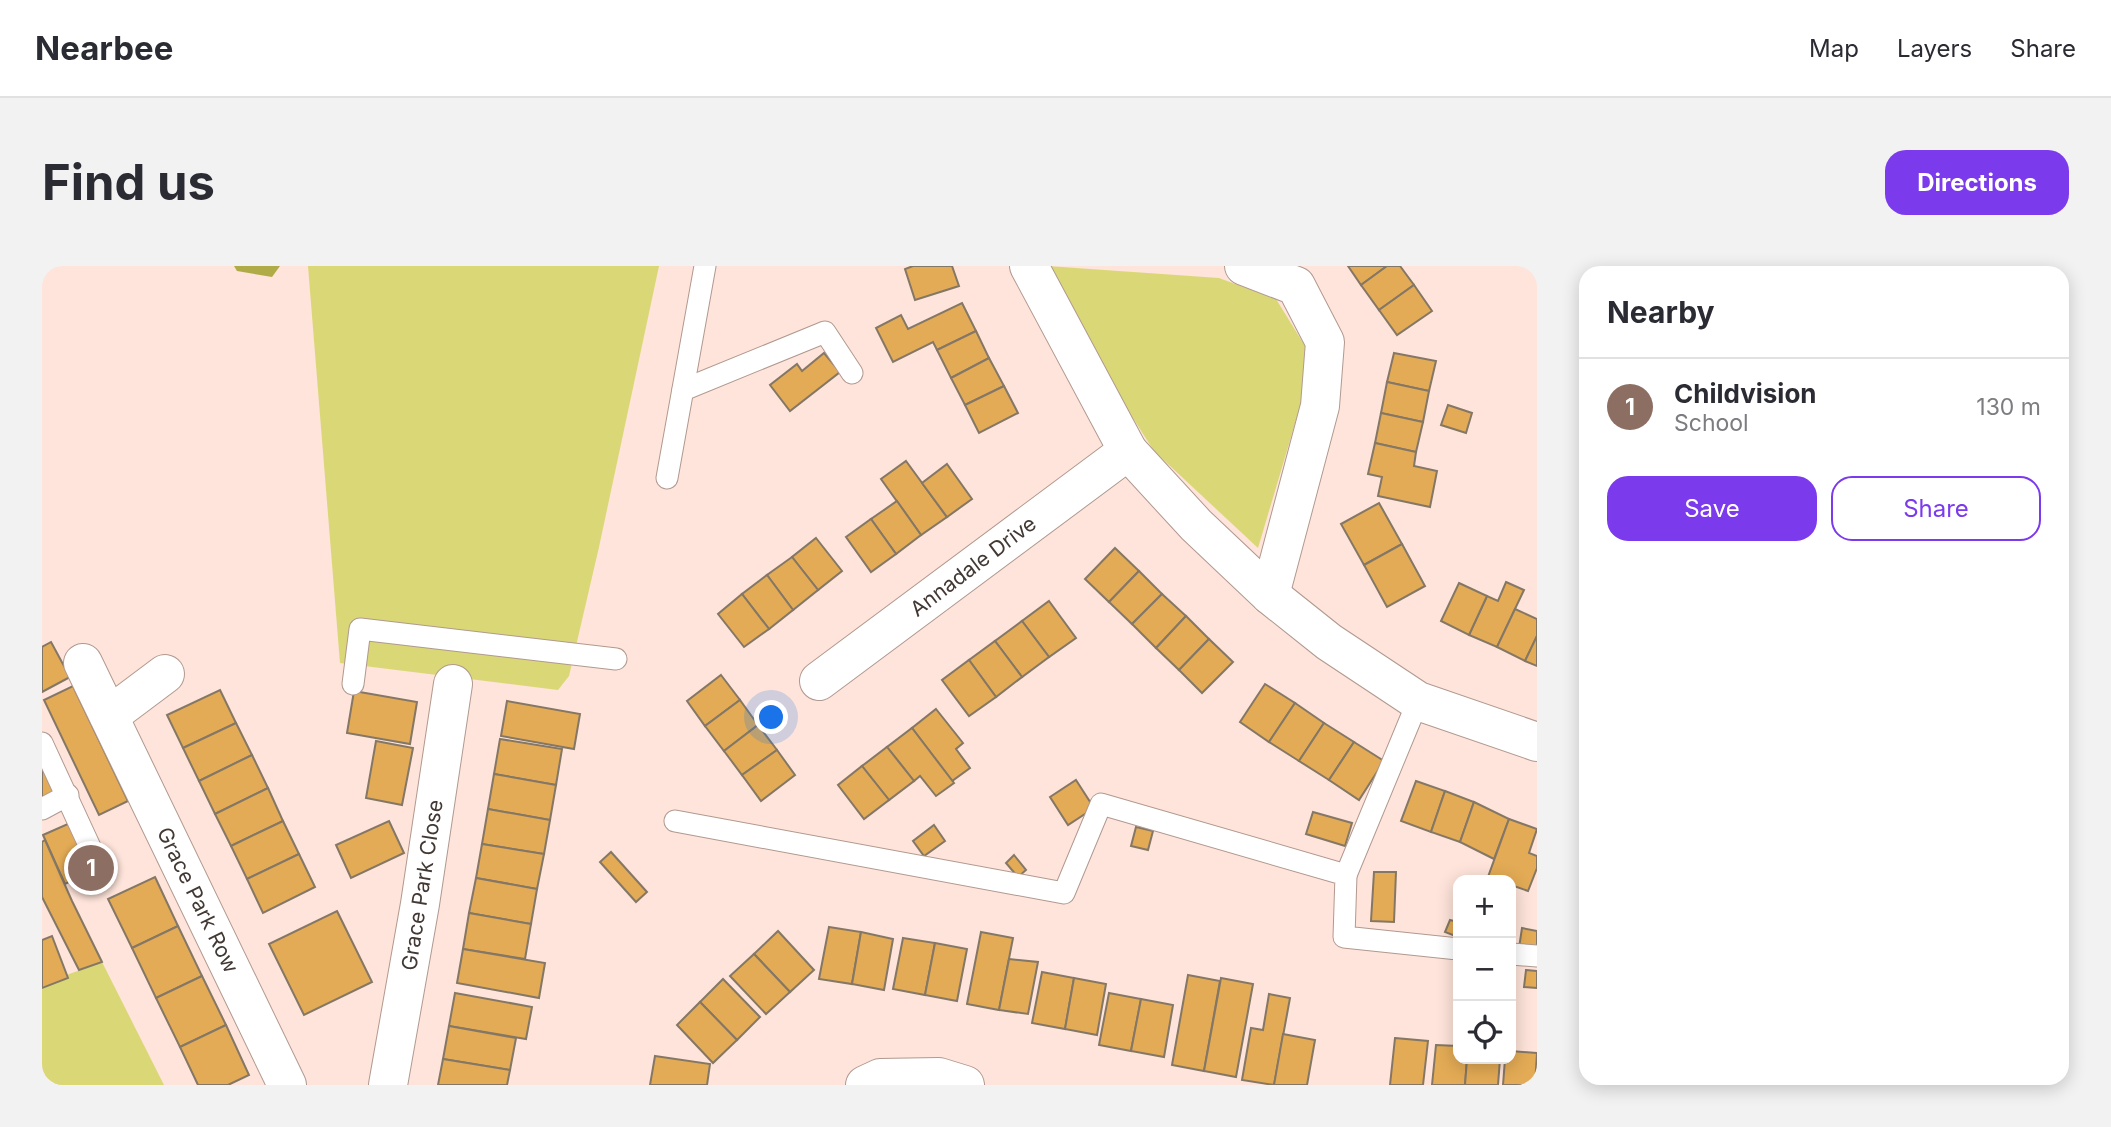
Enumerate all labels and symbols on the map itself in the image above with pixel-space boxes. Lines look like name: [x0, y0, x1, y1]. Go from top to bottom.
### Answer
street label: Annadale Drive: [905, 511, 1041, 621]
your location: [754, 700, 788, 734]
street label: Grace Park Close: [396, 798, 448, 972]
street label: Grace Park Row: [152, 823, 244, 977]
pin: 1: [68, 842, 114, 894]

